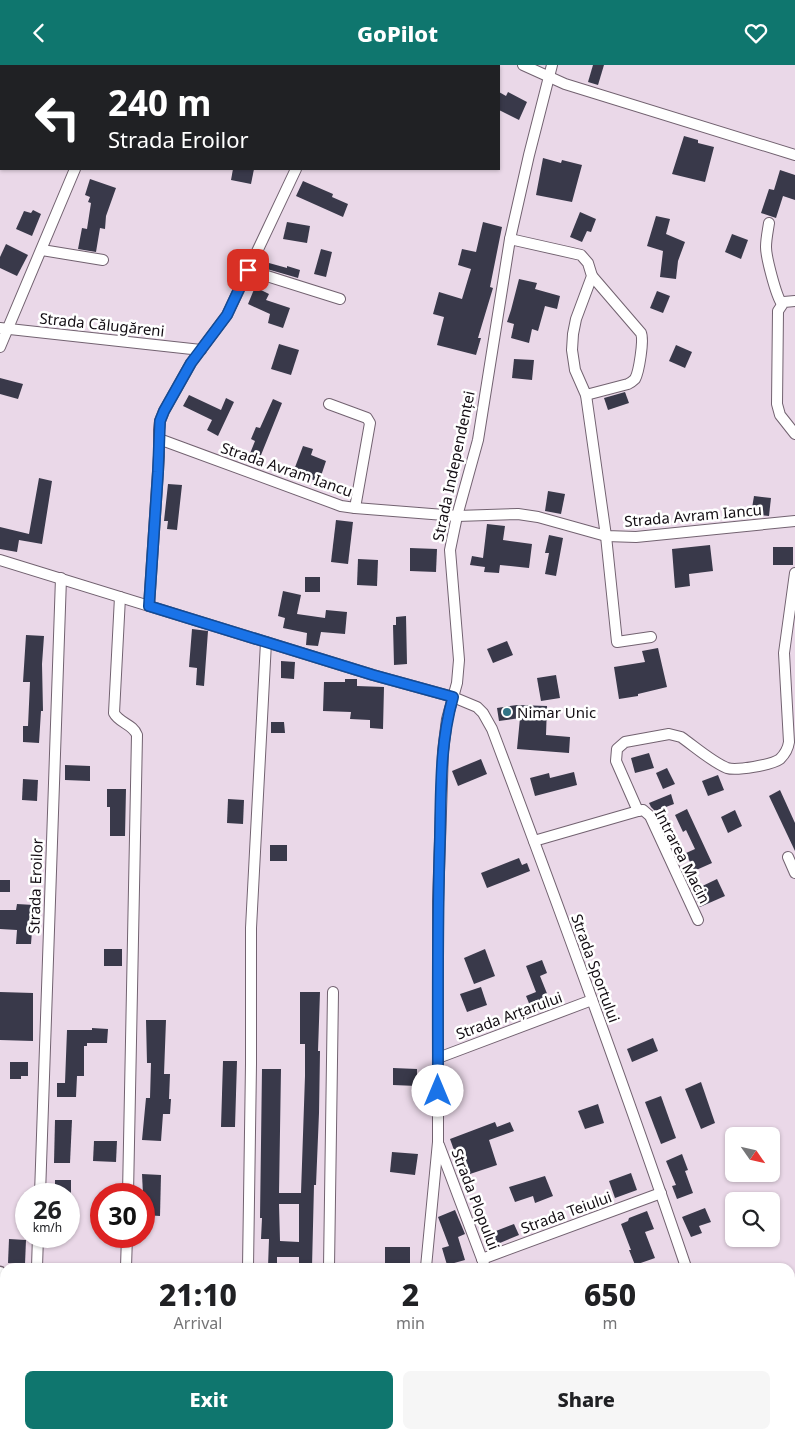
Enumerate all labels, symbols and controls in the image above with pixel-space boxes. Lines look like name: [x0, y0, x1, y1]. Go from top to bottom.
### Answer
text: GoPilot: [357, 18, 438, 48]
icon: back: [25, 19, 53, 47]
icon: heart: [742, 19, 770, 47]
text: 240 m: [108, 79, 211, 126]
icon: left: [25, 85, 90, 150]
text: Strada Eroilor: [108, 124, 249, 154]
pin: [227, 249, 269, 291]
icon: arrive: [234, 256, 262, 284]
street label: Strada Călugăreni: [38, 307, 166, 341]
street label: Strada Independenței: [427, 389, 479, 543]
street label: Strada Avram Iancu: [218, 437, 356, 501]
street label: Strada Avram Iancu: [623, 499, 763, 531]
place label: Nimar Unic: [517, 702, 596, 722]
marker: Nimar Unic: [501, 706, 513, 718]
street label: Intrarea Macin: [651, 806, 715, 906]
street label: Strada Eroilor: [23, 838, 47, 934]
street label: Strada Sportului: [567, 911, 625, 1025]
street label: Strada Arțarului: [453, 987, 565, 1043]
position arrow: [411, 1064, 463, 1116]
north arrow: [725, 1127, 780, 1183]
map controls: [725, 1127, 780, 1247]
street label: Strada Plopului: [447, 1145, 505, 1253]
speed limit sign: 30: [90, 1183, 155, 1248]
street label: Strada Teiului: [518, 1186, 614, 1238]
text: 26: [33, 1192, 62, 1226]
button: search: [725, 1192, 780, 1247]
text: km/h: [33, 1219, 62, 1236]
text: 21:10: [159, 1274, 237, 1315]
text: 2: [402, 1274, 419, 1315]
text: 650: [584, 1274, 636, 1315]
text: Arrival: [174, 1312, 222, 1334]
text: min: [396, 1312, 425, 1334]
text: m: [602, 1312, 617, 1334]
button: Exit: [25, 1371, 393, 1429]
button: Share: [403, 1371, 770, 1429]

